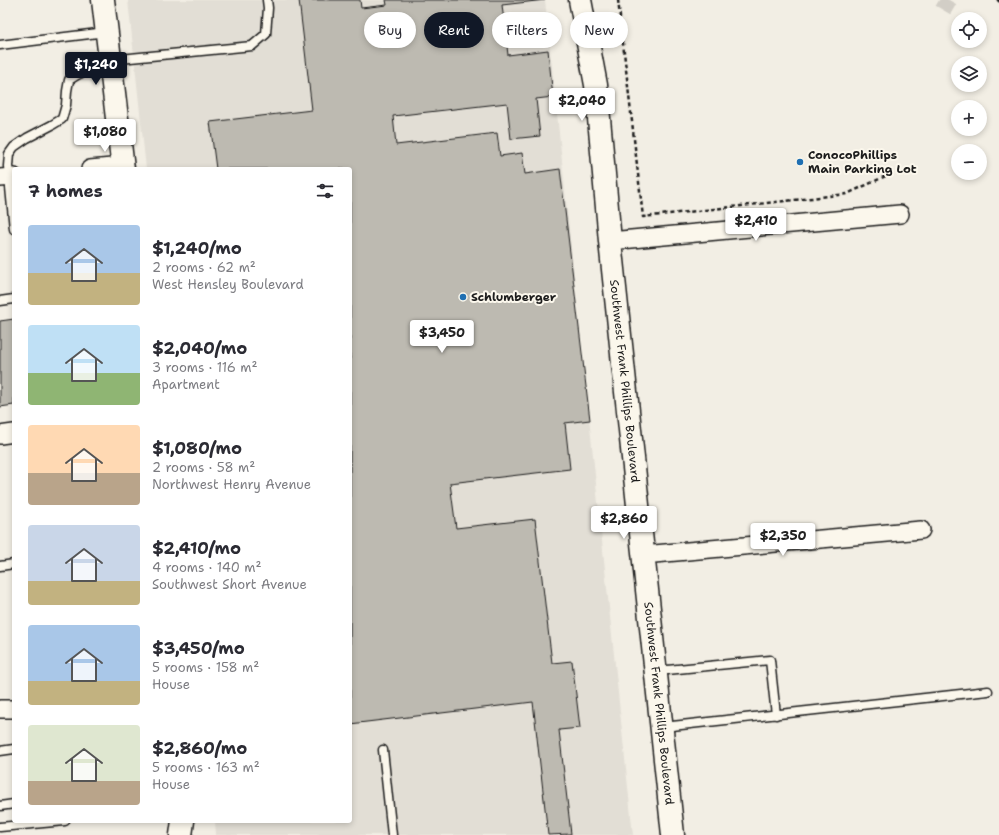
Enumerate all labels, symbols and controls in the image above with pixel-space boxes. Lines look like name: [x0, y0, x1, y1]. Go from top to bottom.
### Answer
chip: Buy: [364, 12, 416, 48]
chip: Rent: [424, 12, 484, 48]
chip: Filters: [492, 12, 562, 48]
chip: New: [570, 12, 628, 48]
map controls: [951, 12, 987, 180]
button: locate: [951, 12, 987, 48]
pin: $1,240: [63, 52, 129, 86]
text: $1,240: [74, 56, 118, 73]
button: layers: [951, 56, 987, 92]
pin: $2,040: [549, 88, 615, 122]
text: $2,040: [558, 92, 606, 109]
button: +: [951, 100, 987, 136]
pin: $1,080: [72, 119, 138, 153]
text: $1,080: [83, 123, 127, 140]
button: −: [951, 144, 987, 180]
place label: ConocoPhillips Main Parking Lot: [808, 147, 917, 177]
marker: ConocoPhillips Main Parking Lot: [795, 157, 805, 167]
text: 7 homes: [28, 180, 103, 202]
icon: filters: [314, 180, 336, 202]
pin: $2,410: [723, 208, 789, 242]
text: $2,410: [734, 212, 778, 229]
text: $1,240/mo: [152, 237, 242, 259]
icon: home: [60, 241, 108, 289]
text: 2 rooms · 62 m²: [152, 259, 256, 276]
text: West Hensley Boulevard: [152, 276, 304, 293]
street label: Southwest Frank Phillips Boulevard: [606, 279, 644, 484]
place label: Schlumberger: [471, 289, 557, 305]
marker: Schlumberger: [458, 292, 468, 302]
pin: $3,450: [409, 320, 475, 354]
text: $3,450: [419, 324, 465, 341]
text: $2,040/mo: [152, 337, 247, 359]
icon: home: [60, 341, 108, 389]
text: 3 rooms · 116 m²: [152, 359, 258, 376]
text: Apartment: [152, 376, 220, 393]
text: $1,080/mo: [152, 437, 242, 459]
icon: home: [60, 441, 108, 489]
text: 2 rooms · 58 m²: [152, 459, 255, 476]
text: Northwest Henry Avenue: [152, 476, 311, 493]
pin: $2,860: [591, 506, 657, 540]
text: $2,860: [600, 510, 648, 527]
pin: $2,350: [750, 523, 816, 557]
text: $2,350: [759, 527, 807, 544]
text: $2,410/mo: [152, 537, 241, 559]
icon: home: [60, 541, 108, 589]
text: 4 rooms · 140 m²: [152, 559, 261, 576]
text: Southwest Short Avenue: [152, 576, 307, 593]
street label: Southwest Frank Phillips Boulevard: [640, 601, 678, 806]
text: $3,450/mo: [152, 637, 245, 659]
icon: home: [60, 641, 108, 689]
text: 5 rooms · 158 m²: [152, 659, 259, 676]
text: House: [152, 676, 190, 693]
text: $2,860/mo: [152, 737, 247, 759]
icon: home: [60, 741, 108, 789]
text: 5 rooms · 163 m²: [152, 759, 260, 776]
text: House: [152, 776, 190, 793]

